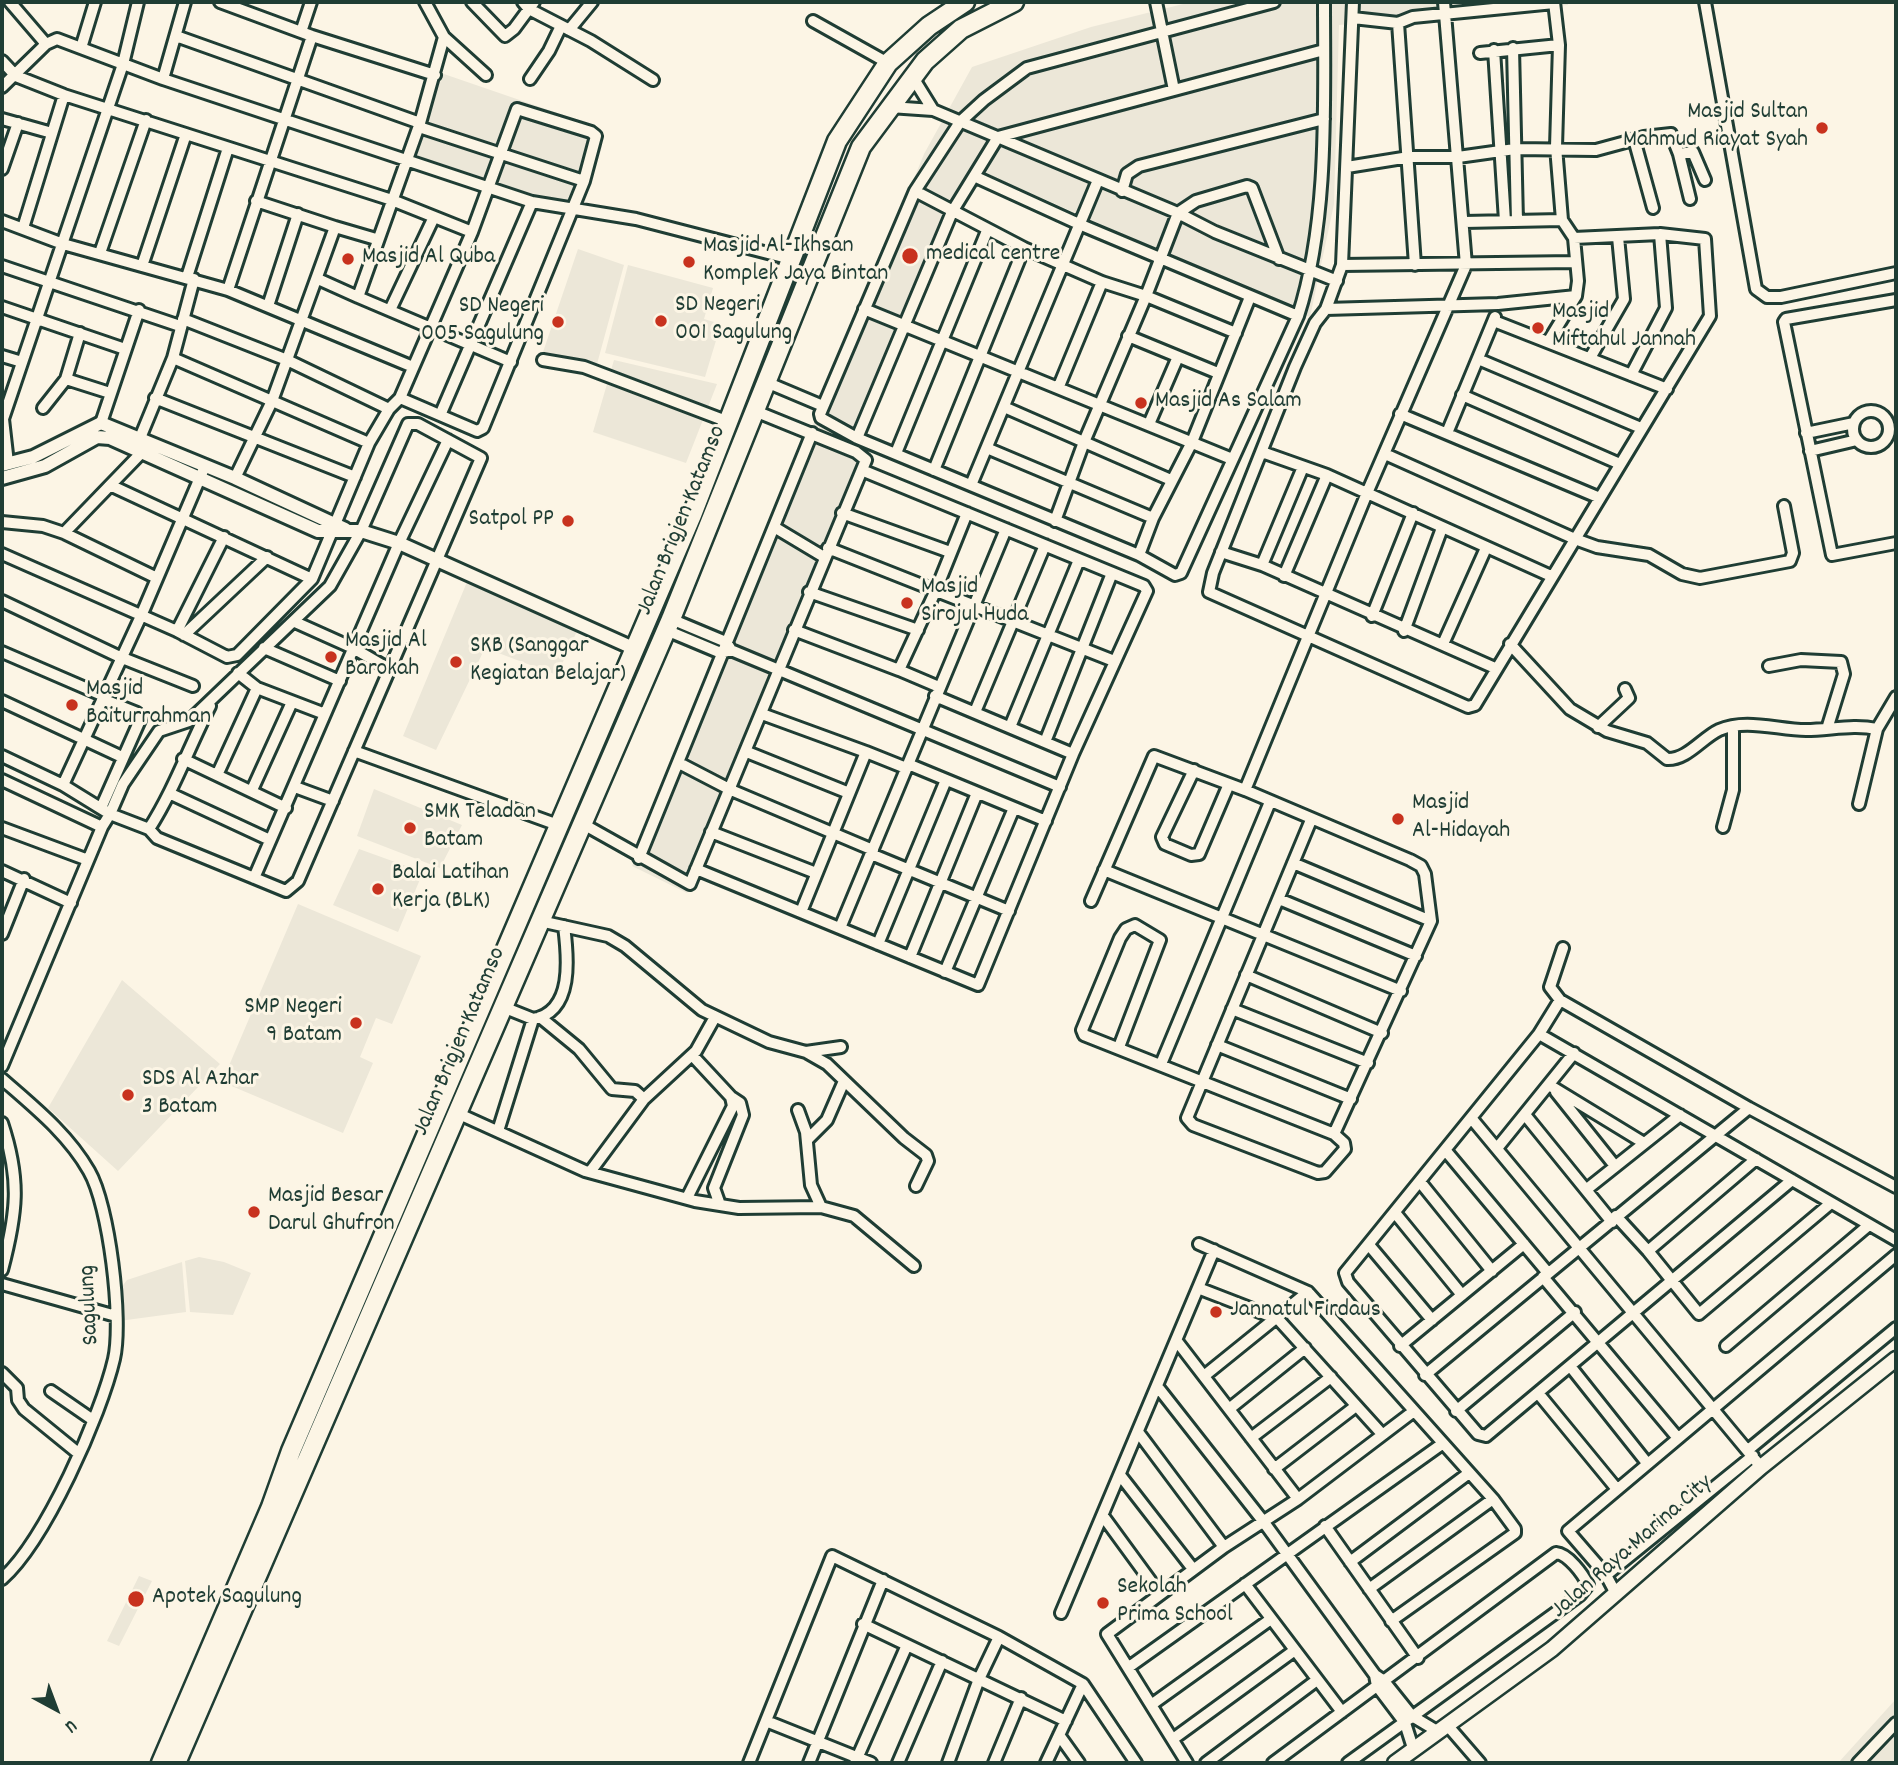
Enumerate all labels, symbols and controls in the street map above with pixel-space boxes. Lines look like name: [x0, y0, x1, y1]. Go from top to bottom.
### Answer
place label: Masjid Sultan Mahmud Riayat Syah: [1623, 100, 1808, 156]
marker: Masjid Sultan Mahmud Riayat Syah: [1814, 120, 1830, 136]
place label: Masjid Al-Ikhsan Komplek Jaya Bintan: [703, 234, 888, 290]
place label: medical centre: [926, 242, 1060, 270]
place label: Masjid Al Quba: [362, 245, 495, 273]
marker: medical centre: [900, 246, 920, 266]
marker: Masjid Al Quba: [340, 251, 356, 267]
marker: Masjid Al-Ikhsan Komplek Jaya Bintan: [681, 254, 697, 270]
place label: SD Negeri 001 Sagulung: [675, 293, 792, 349]
place label: SD Negeri 005 Sagulung: [421, 294, 544, 350]
place label: Masjid Miftahul Jannah: [1552, 300, 1696, 356]
marker: SD Negeri 001 Sagulung: [653, 313, 669, 329]
marker: SD Negeri 005 Sagulung: [550, 314, 566, 330]
marker: Masjid Miftahul Jannah: [1530, 320, 1546, 336]
place label: Masjid As Salam: [1155, 389, 1302, 417]
marker: Masjid As Salam: [1133, 395, 1149, 411]
street label: Jalan Brigjen Katamso: [632, 422, 734, 620]
place label: Satpol PP: [469, 507, 554, 535]
marker: Satpol PP: [560, 513, 576, 529]
place label: Masjid Sirojul Huda: [921, 575, 1029, 631]
marker: Masjid Sirojul Huda: [899, 595, 915, 611]
place label: Masjid Al Barokah: [345, 629, 427, 685]
place label: SKB (Sanggar Kegiatan Belajar): [470, 634, 626, 690]
marker: Masjid Al Barokah: [323, 649, 339, 665]
marker: SKB (Sanggar Kegiatan Belajar): [448, 654, 464, 670]
place label: Masjid Baiturrahman: [86, 677, 211, 733]
marker: Masjid Baiturrahman: [64, 697, 80, 713]
place label: Masjid Al-Hidayah: [1412, 791, 1510, 847]
place label: SMK Teladan Batam: [424, 800, 536, 856]
marker: Masjid Al-Hidayah: [1390, 811, 1406, 827]
marker: SMK Teladan Batam: [402, 820, 418, 836]
place label: Balai Latihan Kerja (BLK): [392, 861, 509, 917]
marker: Balai Latihan Kerja (BLK): [370, 881, 386, 897]
street label: Jalan Brigjen Katamso: [408, 943, 514, 1141]
place label: SMP Negeri 9 Batam: [244, 995, 342, 1051]
marker: SMP Negeri 9 Batam: [348, 1015, 364, 1031]
place label: SDS Al Azhar 3 Batam: [142, 1067, 259, 1123]
marker: SDS Al Azhar 3 Batam: [120, 1087, 136, 1103]
place label: Masjid Besar Darul Ghufron: [268, 1184, 395, 1240]
marker: Masjid Besar Darul Ghufron: [246, 1204, 262, 1220]
street label: Sagulung: [75, 1264, 107, 1346]
place label: Jannatul Firdaus: [1230, 1298, 1381, 1326]
marker: Jannatul Firdaus: [1208, 1304, 1224, 1320]
street label: Jalan Raya Marina City: [1546, 1470, 1720, 1626]
place label: Sekolah Prima School: [1117, 1575, 1233, 1631]
place label: Apotek Sagulung: [152, 1585, 302, 1613]
marker: Apotek Sagulung: [126, 1589, 146, 1609]
marker: Sekolah Prima School: [1095, 1595, 1111, 1611]
north arrow: [21, 1674, 91, 1744]
text: U: [58, 1712, 82, 1738]

